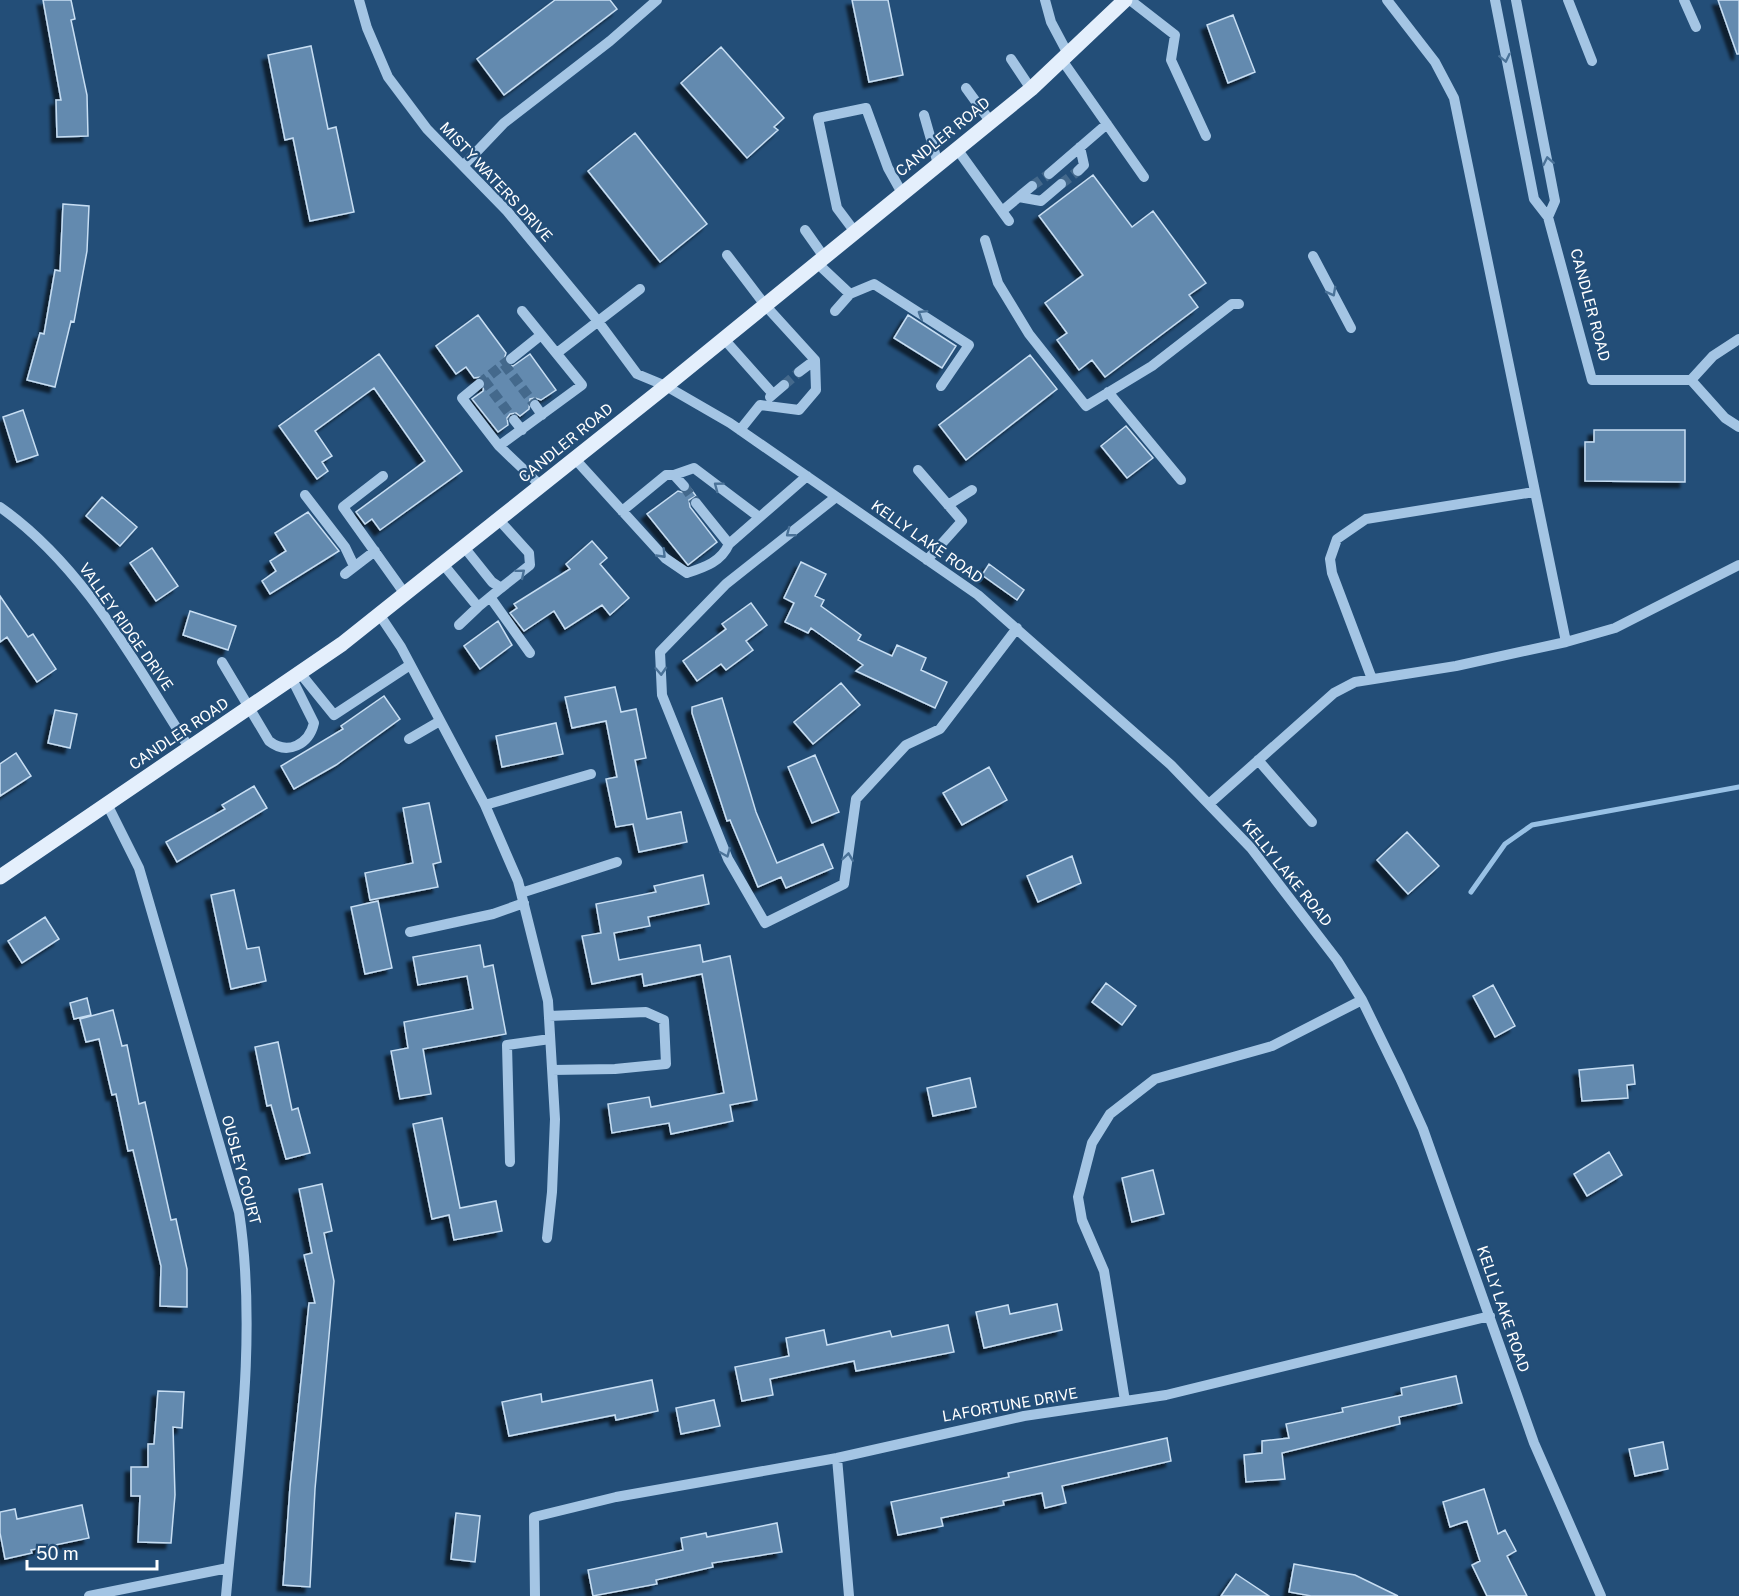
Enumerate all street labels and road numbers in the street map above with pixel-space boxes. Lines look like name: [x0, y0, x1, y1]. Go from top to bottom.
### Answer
street label: CANDLER ROAD: [892, 94, 993, 180]
street label: MISTY WATERS DRIVE: [437, 118, 556, 245]
street label: CANDLER ROAD: [1567, 247, 1614, 363]
street label: CANDLER ROAD: [515, 400, 616, 486]
street label: KELLY LAKE ROAD: [868, 497, 986, 587]
street label: VALLEY RIDGE DRIVE: [76, 560, 177, 694]
street label: CANDLER ROAD: [126, 694, 232, 773]
street label: KELLY LAKE ROAD: [1239, 816, 1336, 929]
street label: OUSLEY COURT: [219, 1113, 264, 1227]
street label: KELLY LAKE ROAD: [1474, 1243, 1533, 1374]
street label: LAFORTUNE DRIVE: [941, 1384, 1079, 1425]

